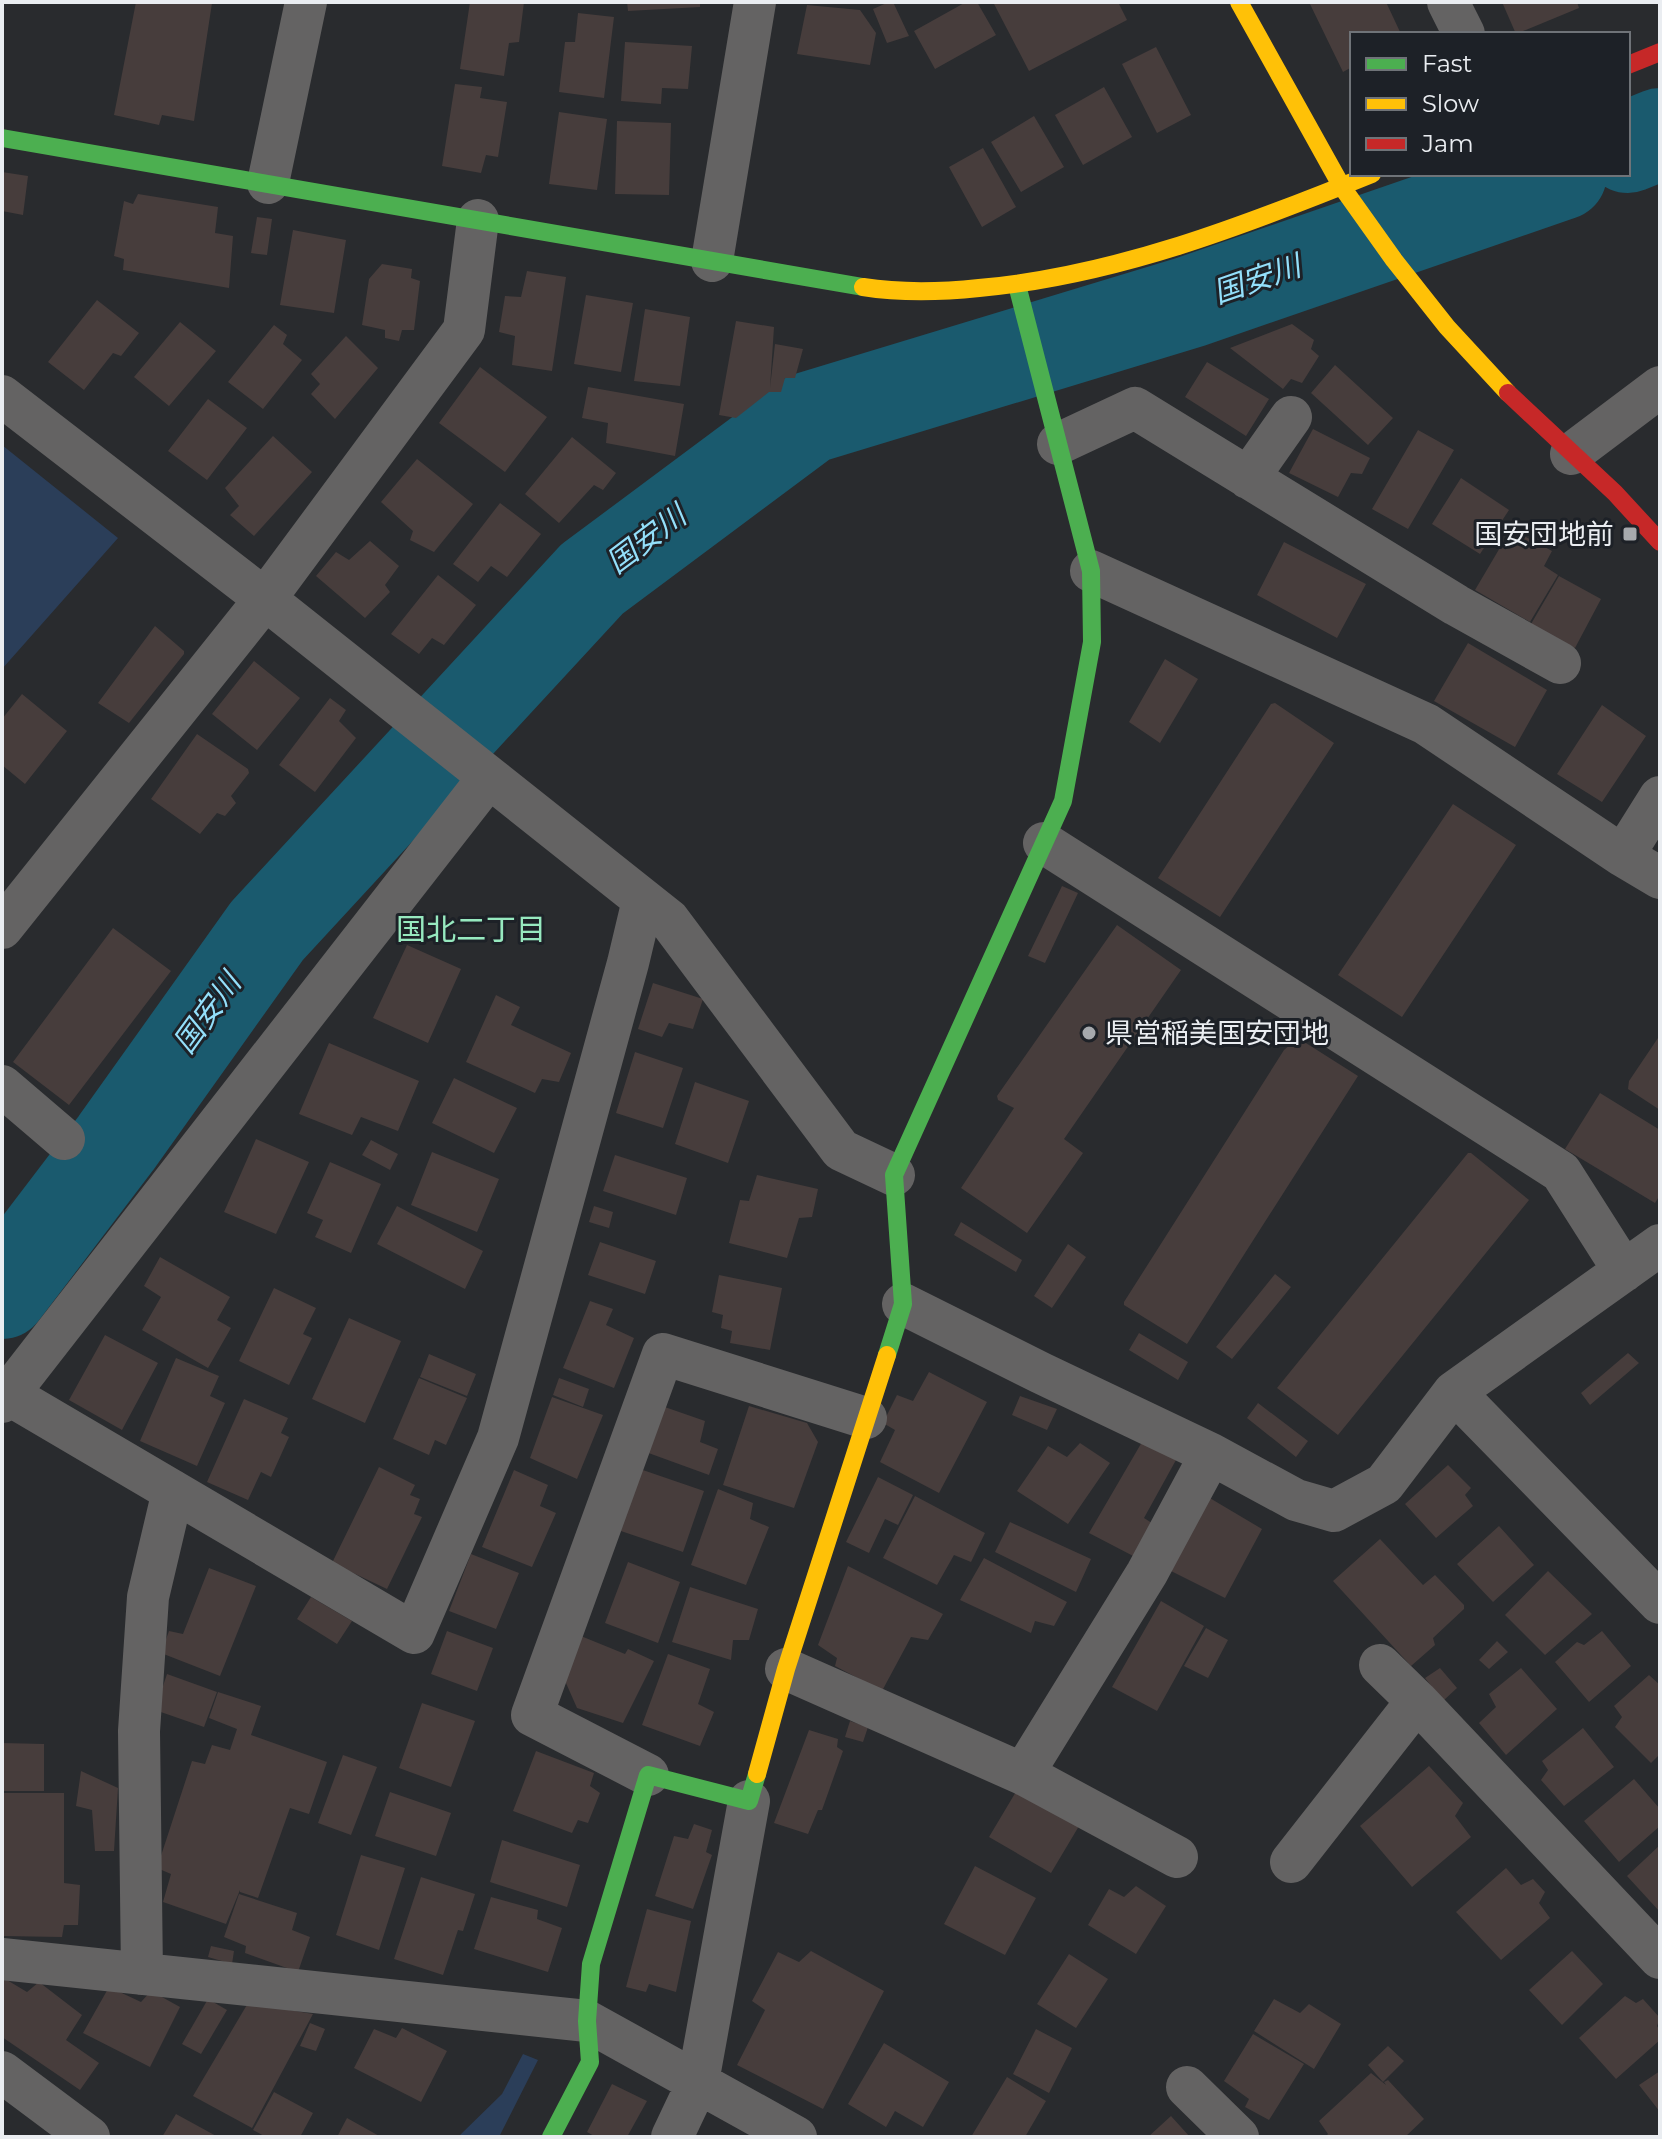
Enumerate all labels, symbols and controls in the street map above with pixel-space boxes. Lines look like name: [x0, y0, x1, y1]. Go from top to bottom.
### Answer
legend: [1350, 32, 1630, 176]
text: Fast: [1422, 49, 1473, 78]
text: Slow: [1422, 89, 1479, 118]
text: Jam: [1421, 129, 1474, 158]
water label: 国安川: [1208, 246, 1308, 311]
water label: 国安川: [599, 495, 695, 581]
place label: 国安団地前: [1474, 517, 1614, 551]
marker: 国安団地前: [1621, 525, 1639, 543]
district label: 国北二丁目: [396, 911, 546, 948]
water label: 国安川: [166, 963, 250, 1060]
place label: 県営稲美国安団地: [1105, 1016, 1329, 1050]
marker: 県営稲美国安団地: [1080, 1024, 1098, 1042]

